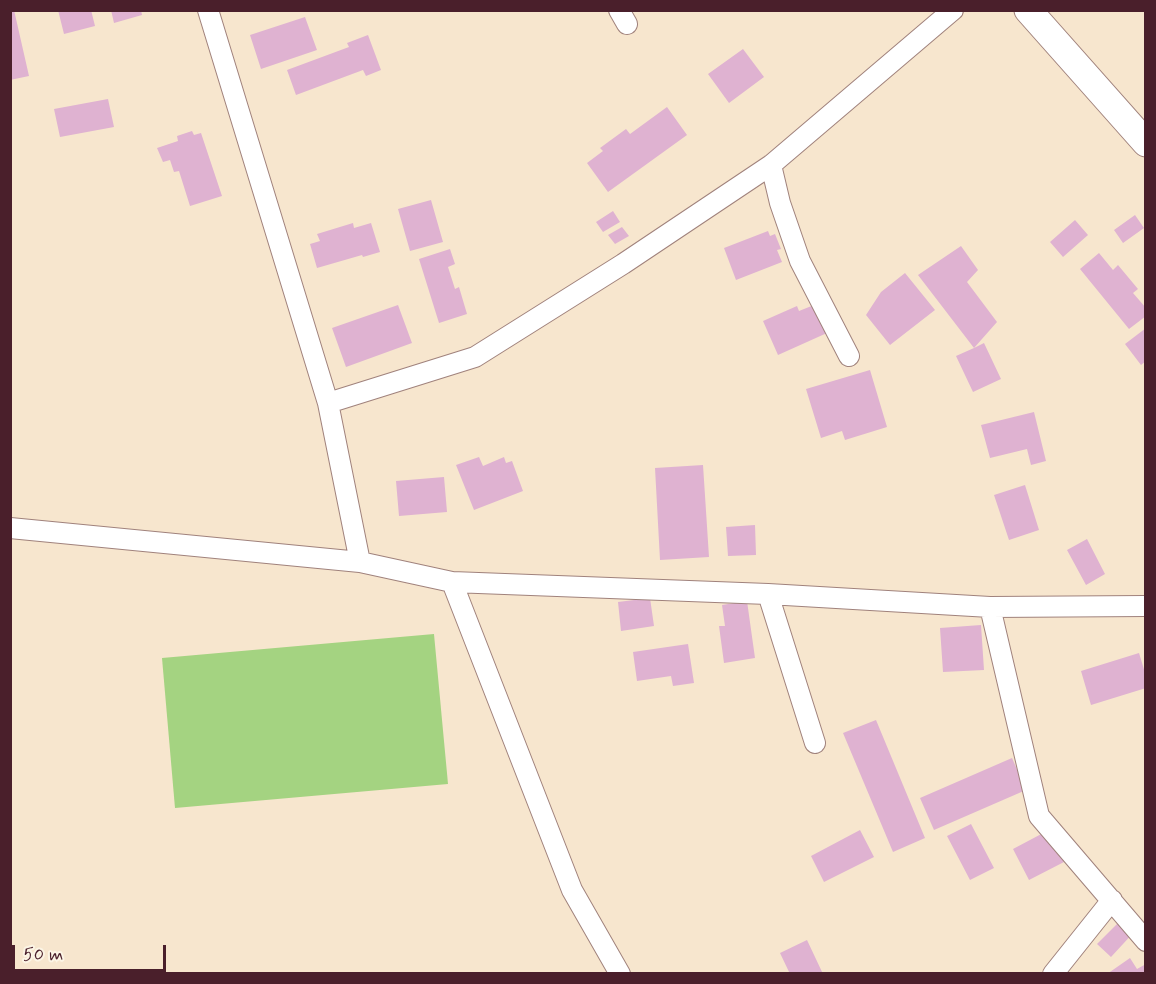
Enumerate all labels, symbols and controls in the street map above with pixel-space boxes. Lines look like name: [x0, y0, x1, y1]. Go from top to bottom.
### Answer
scale bar: [15, 933, 170, 971]
text: 50 m: [23, 943, 63, 967]

